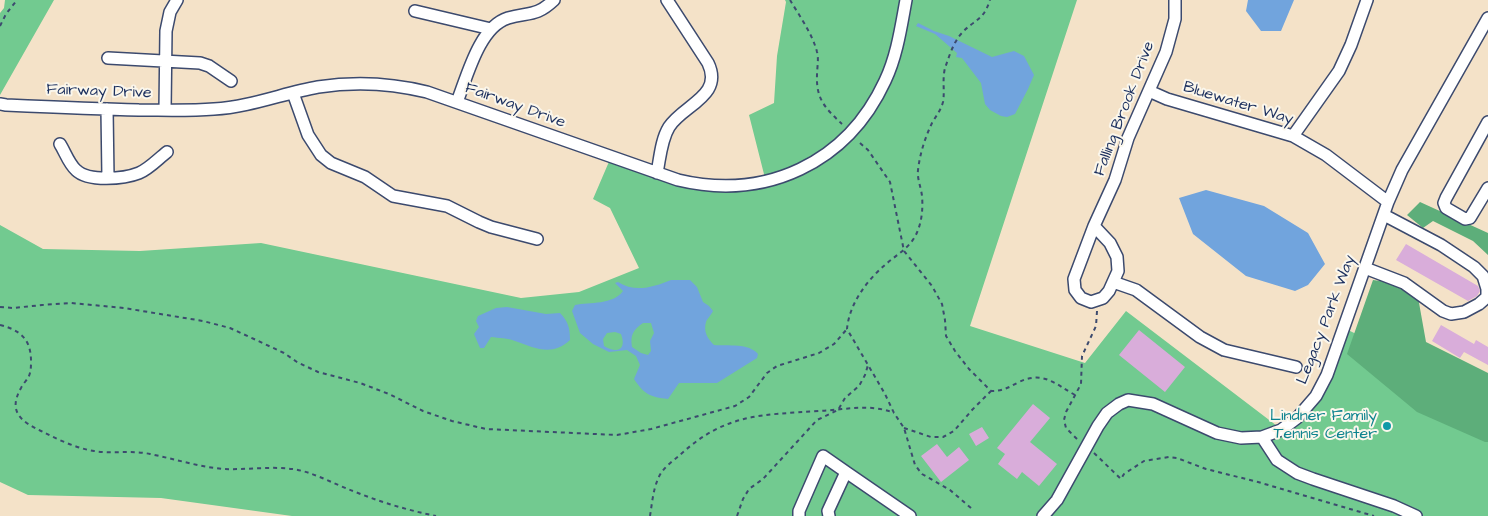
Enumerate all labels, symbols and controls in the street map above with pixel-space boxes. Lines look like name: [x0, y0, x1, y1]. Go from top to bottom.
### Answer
street label: Falling Brook Drive: [1091, 39, 1159, 179]
street label: Bluewater Way: [1181, 78, 1295, 130]
street label: Fairway Drive: [462, 79, 568, 133]
street label: Fairway Drive: [46, 81, 152, 103]
street label: Legacy Park Way: [1294, 253, 1360, 387]
place label: Lindner Family Tennis Center: [1270, 407, 1377, 445]
marker: Lindner Family Tennis Center: [1381, 420, 1393, 432]

